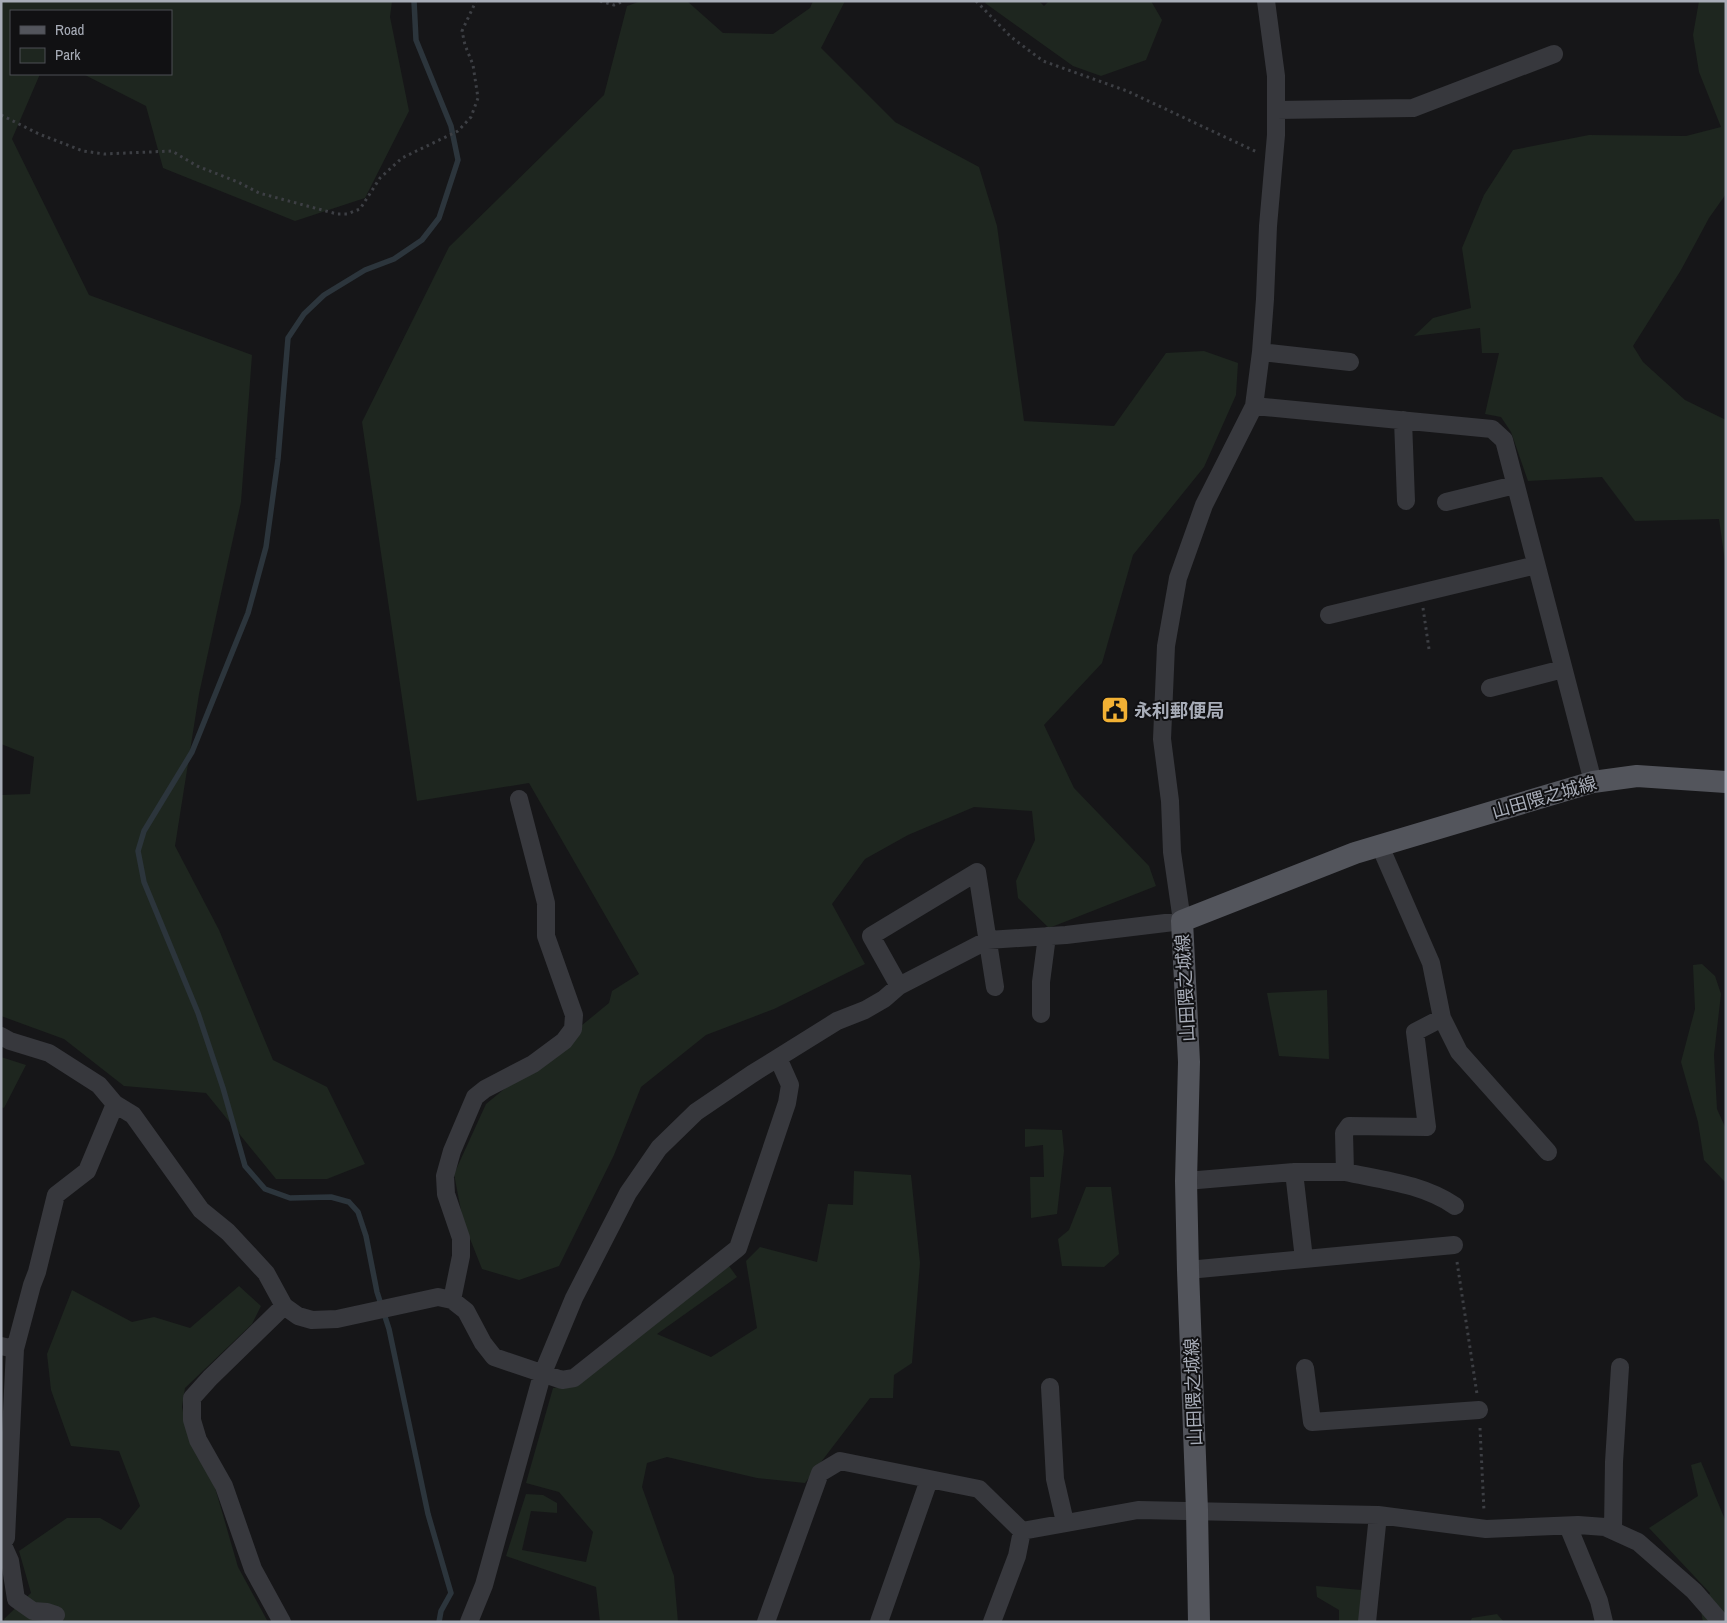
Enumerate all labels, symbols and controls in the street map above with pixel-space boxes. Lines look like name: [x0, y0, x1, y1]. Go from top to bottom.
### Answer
legend: [10, 10, 172, 75]
text: Road: [55, 19, 84, 40]
text: Park: [55, 44, 81, 65]
public building icon: 永利郵便局: [1100, 695, 1130, 725]
place label: 永利郵便局: [1134, 698, 1224, 723]
street label: 山田隈之城線: [1489, 770, 1599, 824]
street label: 山田隈之城線: [1170, 933, 1200, 1043]
street label: 山田隈之城線: [1179, 1338, 1207, 1446]

